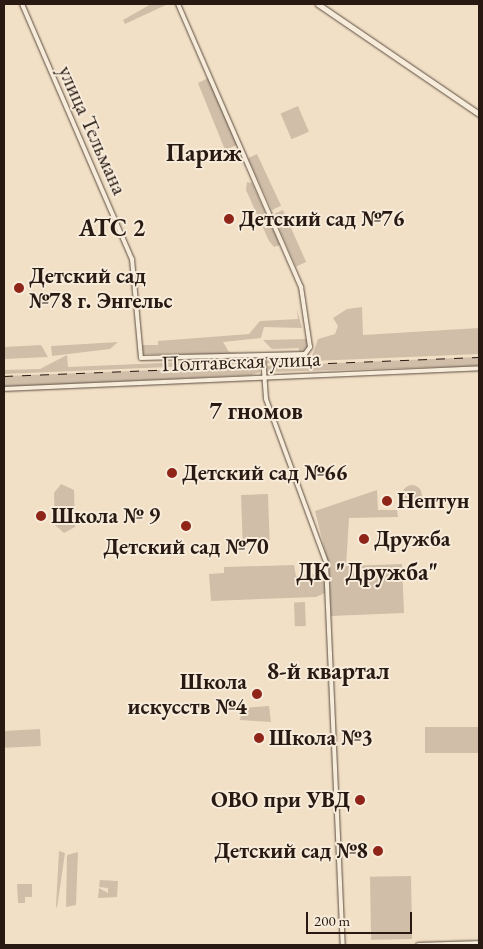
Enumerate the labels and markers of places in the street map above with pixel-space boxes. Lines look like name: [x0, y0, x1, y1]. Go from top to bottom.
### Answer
place label: Детский сад №76: [239, 206, 404, 232]
marker: Детский сад №76: [223, 213, 235, 225]
place label: Детский сад №78 г. Энгельс: [29, 262, 173, 314]
marker: Детский сад №78 г. Энгельс: [13, 282, 25, 294]
place label: Детский сад №66: [182, 460, 347, 486]
marker: Детский сад №66: [166, 467, 178, 479]
place label: Нептун: [397, 488, 469, 514]
marker: Нептун: [381, 495, 393, 507]
place label: Школа № 9: [51, 503, 160, 529]
marker: Школа № 9: [35, 510, 47, 522]
marker: Детский сад №70: [180, 520, 192, 532]
place label: Дружба: [374, 526, 450, 552]
marker: Дружба: [358, 533, 370, 545]
place label: Детский сад №70: [103, 534, 269, 560]
place label: Школа искусств №4: [128, 668, 247, 719]
marker: Школа искусств №4: [251, 688, 263, 700]
place label: Школа №3: [269, 725, 373, 751]
marker: Школа №3: [253, 732, 265, 744]
place label: ОВО при УВД: [211, 787, 350, 813]
marker: ОВО при УВД: [354, 794, 366, 806]
place label: Детский сад №8: [214, 838, 368, 864]
marker: Детский сад №8: [372, 845, 384, 857]

